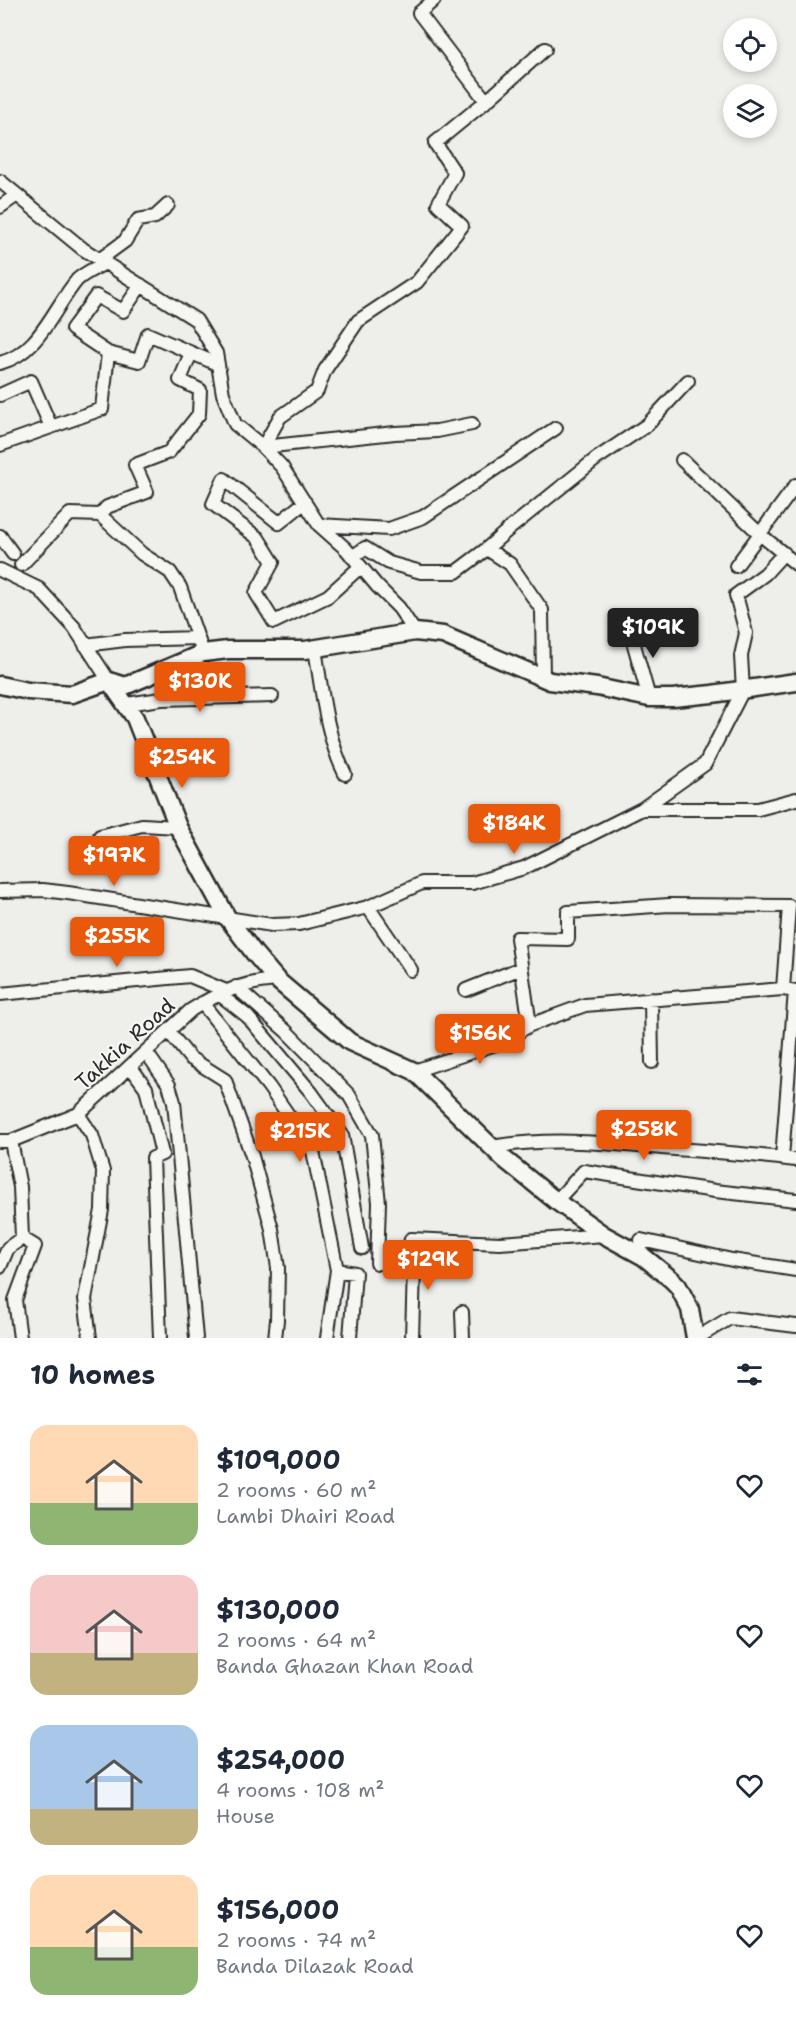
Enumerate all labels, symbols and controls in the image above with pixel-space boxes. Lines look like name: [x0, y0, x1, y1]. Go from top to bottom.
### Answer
map controls: [723, 18, 777, 138]
button: locate: [723, 18, 777, 72]
button: layers: [723, 84, 777, 138]
pin: $109K: [611, 608, 695, 659]
text: $109K: [621, 614, 685, 640]
pin: $130K: [158, 662, 242, 713]
text: $130K: [168, 668, 232, 694]
pin: $254K: [140, 738, 224, 789]
text: $254K: [148, 744, 216, 770]
pin: $184K: [472, 804, 556, 855]
text: $184K: [482, 810, 546, 836]
pin: $197K: [72, 836, 156, 887]
text: $197K: [82, 842, 146, 868]
pin: $255K: [75, 917, 159, 968]
text: $255K: [84, 923, 150, 949]
street label: Takkia Road: [69, 992, 181, 1096]
pin: $156K: [438, 1014, 522, 1065]
text: $156K: [449, 1020, 511, 1046]
pin: $258K: [602, 1110, 686, 1161]
pin: $215K: [258, 1112, 342, 1163]
text: $258K: [610, 1116, 678, 1142]
text: $215K: [269, 1118, 331, 1144]
pin: $129K: [386, 1240, 470, 1291]
text: $129K: [397, 1246, 459, 1272]
text: 10 homes: [30, 1357, 155, 1392]
icon: filters: [733, 1358, 766, 1391]
text: $109,000: [216, 1442, 341, 1477]
icon: home: [78, 1449, 150, 1521]
icon: heart: [733, 1469, 766, 1502]
text: 2 rooms · 60 m²: [216, 1477, 376, 1503]
text: Lambi Dhairi Road: [216, 1503, 395, 1529]
text: $130,000: [216, 1592, 340, 1627]
icon: home: [78, 1599, 150, 1671]
icon: heart: [733, 1619, 766, 1652]
text: 2 rooms · 64 m²: [216, 1627, 376, 1653]
text: Banda Ghazan Khan Road: [216, 1653, 473, 1679]
text: $254,000: [216, 1742, 345, 1777]
icon: home: [78, 1749, 150, 1821]
icon: heart: [733, 1769, 766, 1802]
text: 4 rooms · 108 m²: [216, 1777, 385, 1803]
text: House: [216, 1803, 275, 1829]
text: $156,000: [216, 1892, 339, 1927]
icon: home: [78, 1899, 150, 1971]
icon: heart: [733, 1919, 766, 1952]
text: 2 rooms · 74 m²: [216, 1927, 376, 1953]
text: Banda Dilazak Road: [216, 1953, 414, 1979]

